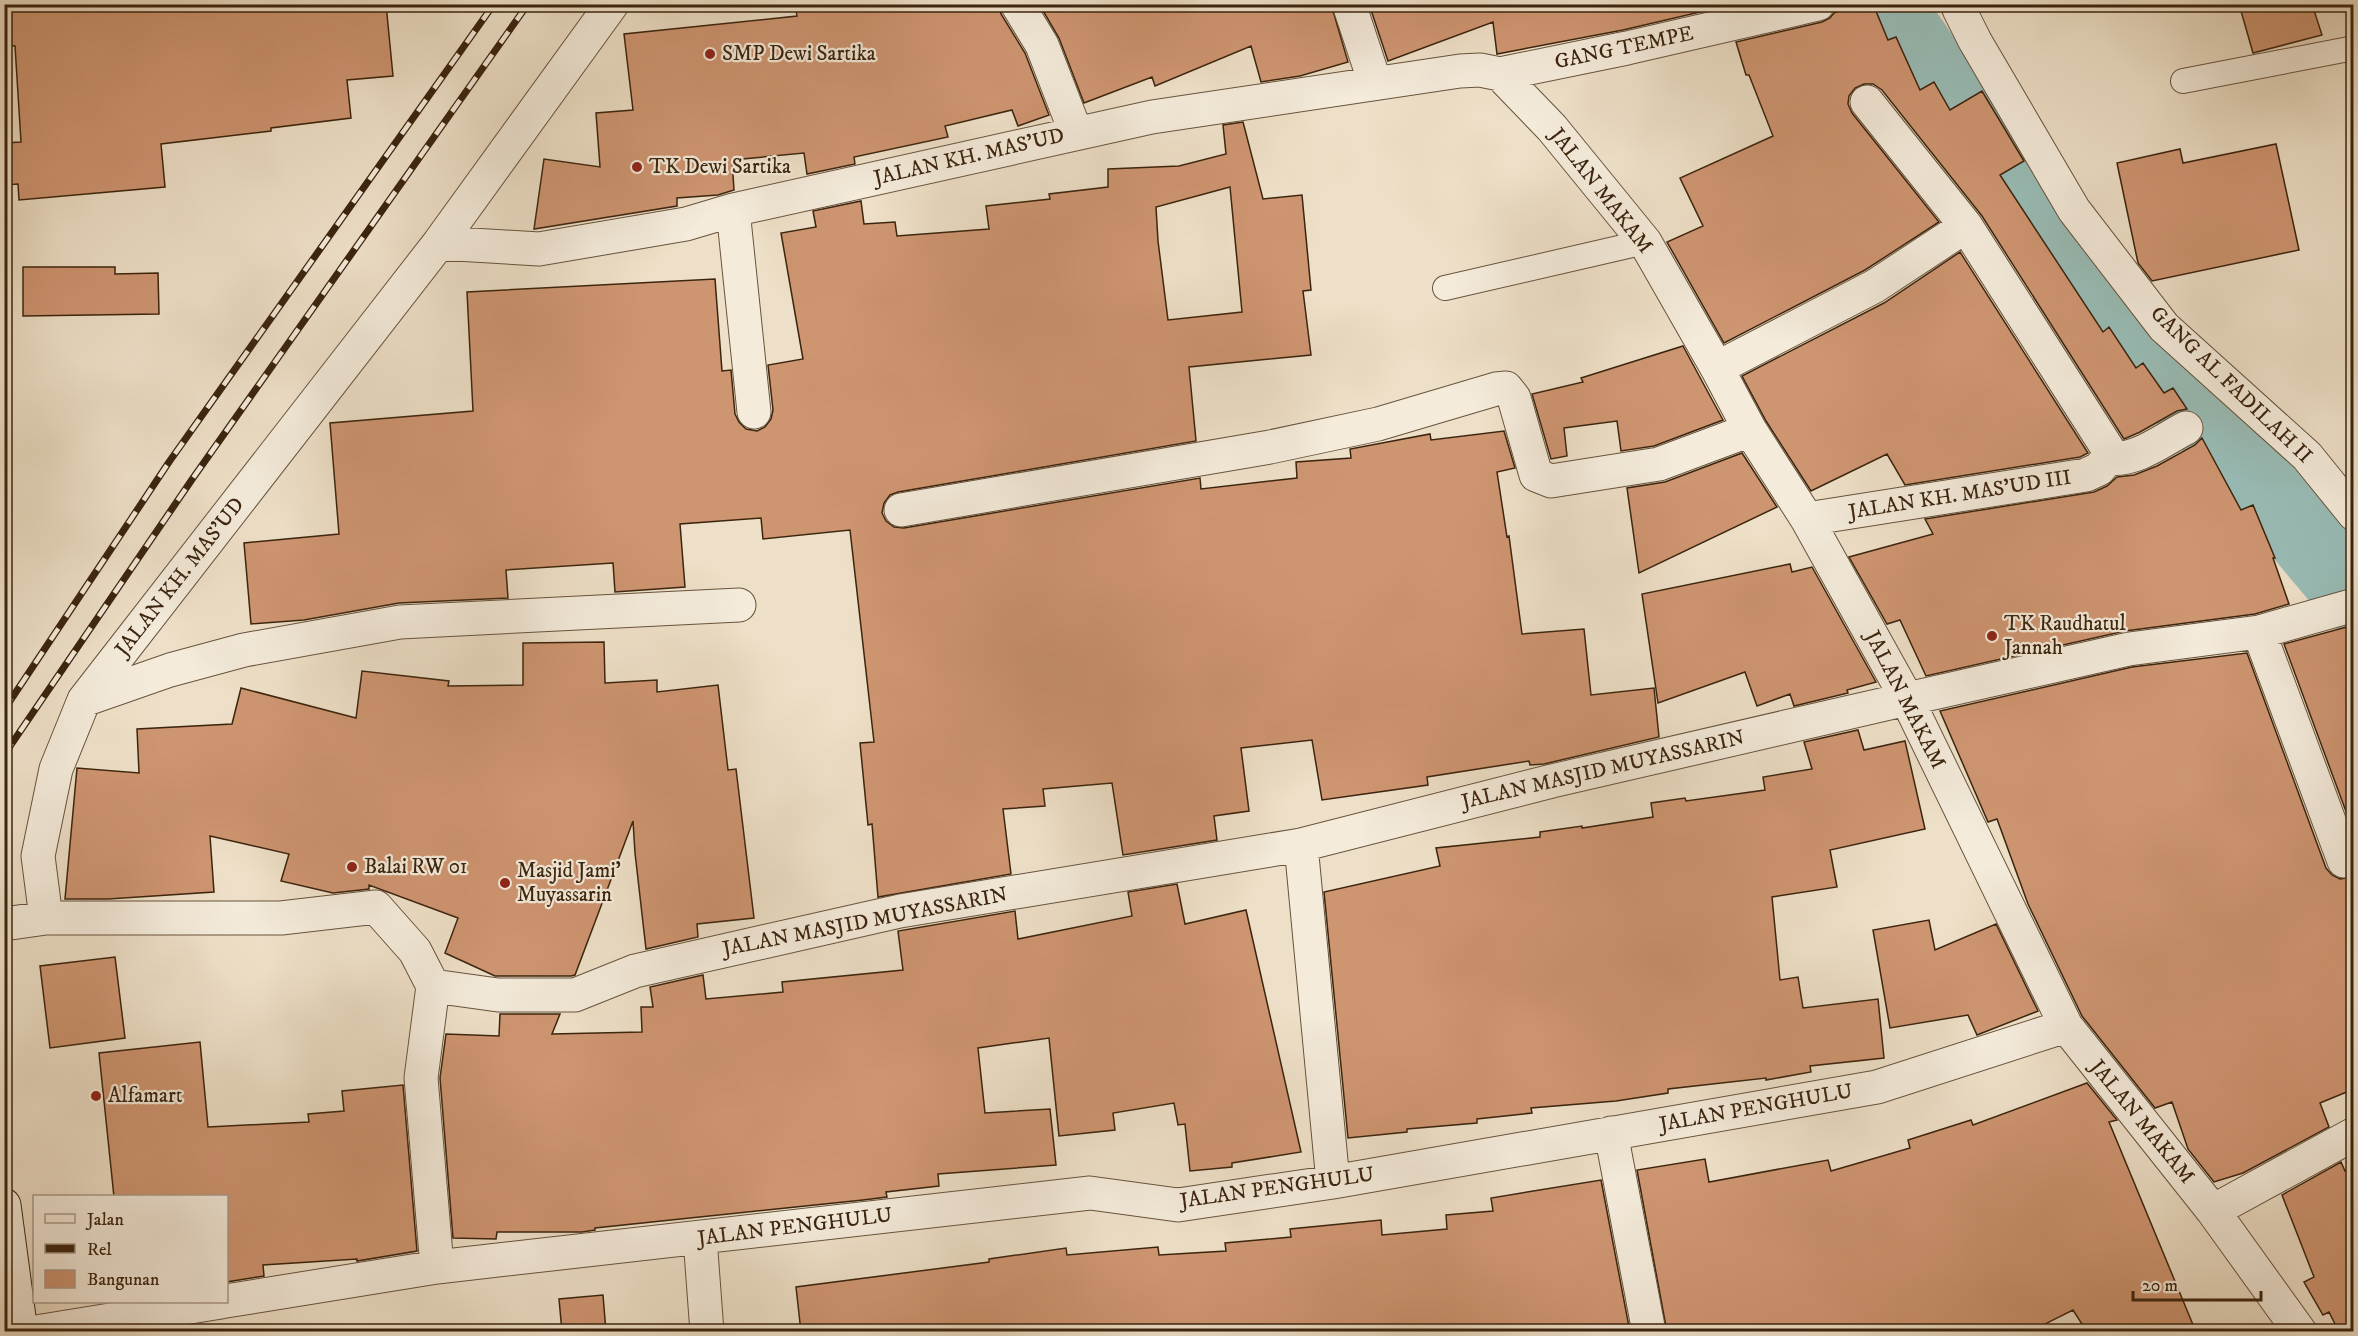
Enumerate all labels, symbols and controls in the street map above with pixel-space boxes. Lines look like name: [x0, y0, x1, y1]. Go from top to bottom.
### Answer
street label: GANG TEMPE: [1552, 21, 1696, 75]
place label: SMP Dewi Sartika: [722, 41, 876, 67]
marker: SMP Dewi Sartika: [703, 47, 717, 61]
street label: JALAN KH. MAS'UD: [869, 122, 1067, 192]
street label: JALAN MAKAM: [1543, 122, 1658, 259]
place label: TK Dewi Sartika: [649, 154, 791, 180]
marker: TK Dewi Sartika: [630, 160, 644, 174]
street label: GANG AL FADILAH II: [2145, 301, 2317, 469]
street label: JALAN KH. MAS'UD III: [1845, 465, 2073, 526]
street label: JALAN KH. MAS'UD: [109, 492, 250, 663]
place label: TK Raudhatul Jannah: [2002, 611, 2126, 661]
street label: JALAN MAKAM: [1858, 625, 1951, 774]
marker: TK Raudhatul Jannah: [1985, 629, 1999, 643]
street label: JALAN MASJID MUYASSARIN: [1457, 725, 1747, 816]
place label: Balai RW 01: [364, 854, 468, 880]
place label: Masjid Jami' Muyassarin: [517, 858, 621, 908]
marker: Balai RW 01: [345, 860, 359, 874]
marker: Masjid Jami' Muyassarin: [498, 876, 512, 890]
street label: JALAN MASJID MUYASSARIN: [718, 882, 1010, 963]
street label: JALAN MAKAM: [2083, 1053, 2200, 1189]
street label: JALAN PENGHULU: [1655, 1078, 1855, 1138]
place label: Alfamart: [108, 1083, 183, 1109]
marker: Alfamart: [89, 1089, 103, 1103]
street label: JALAN PENGHULU: [1176, 1162, 1376, 1215]
legend: [33, 1195, 228, 1303]
street label: JALAN PENGHULU: [694, 1202, 894, 1252]
text: Jalan: [85, 1209, 125, 1231]
text: Rel: [87, 1239, 112, 1261]
scale bar: [2133, 1264, 2260, 1302]
text: Bangunan: [87, 1269, 160, 1291]
text: 20 m: [2142, 1275, 2178, 1297]

